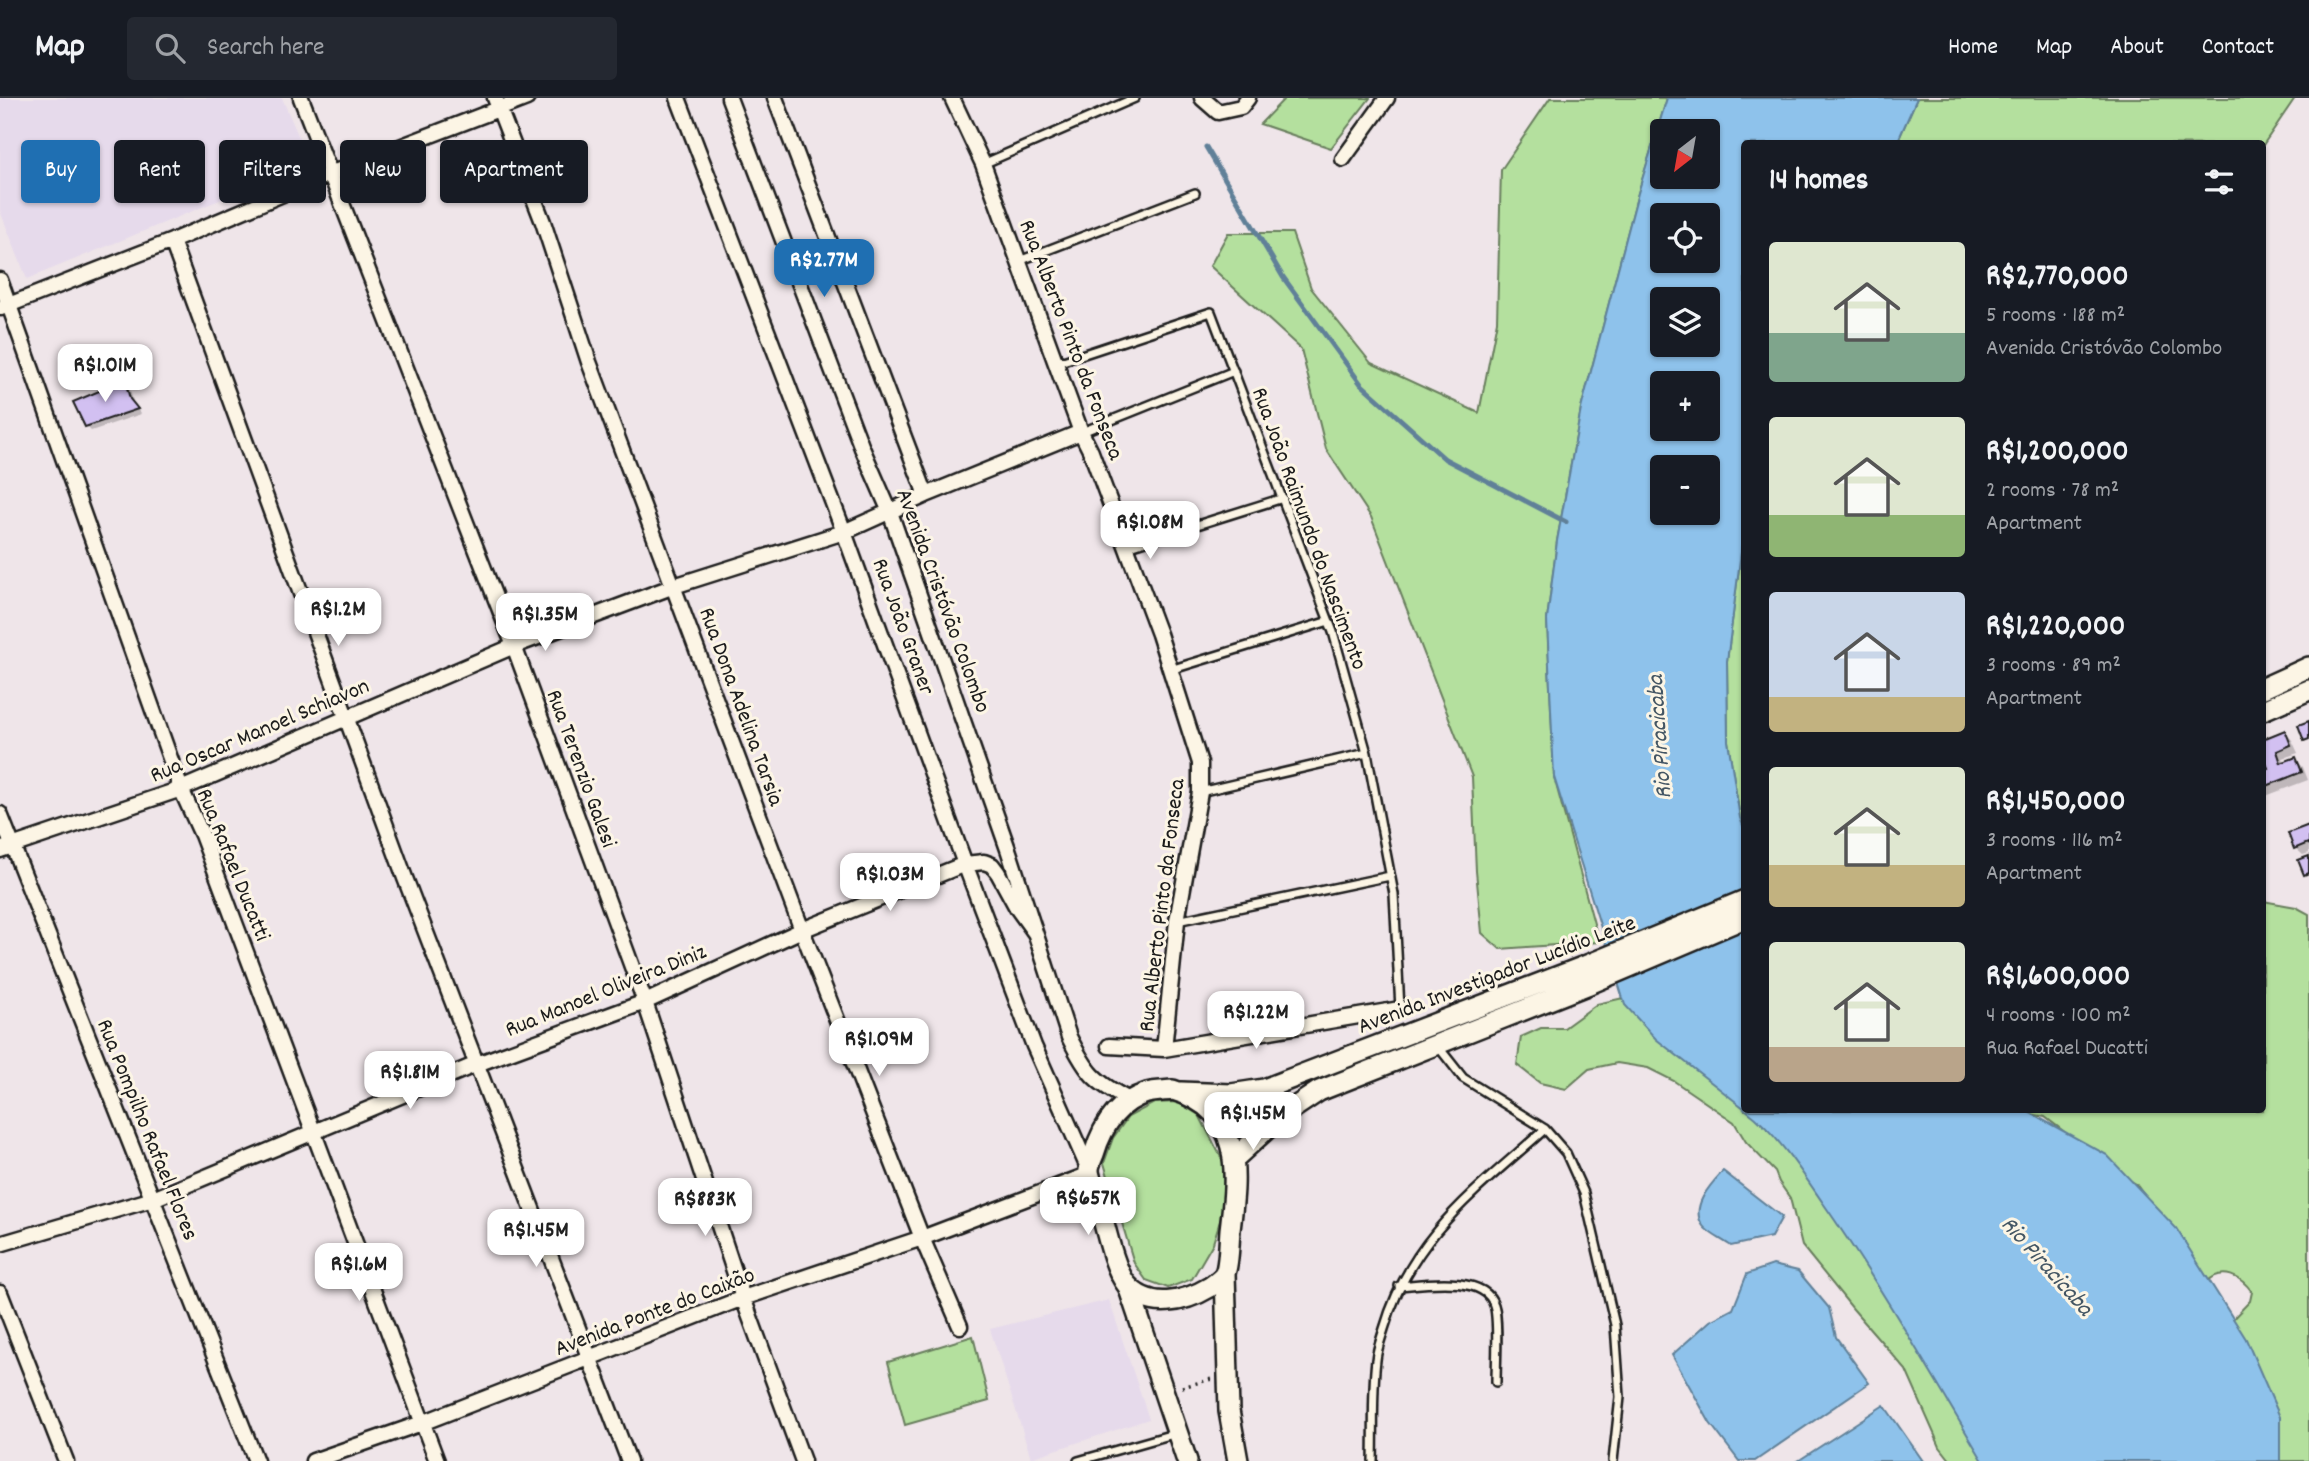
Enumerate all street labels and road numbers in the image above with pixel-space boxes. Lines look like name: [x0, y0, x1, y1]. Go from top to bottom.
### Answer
street label: Rua Alberto Pinto da Fonseca: [1009, 215, 1131, 466]
street label: Rua João Raimundo do Nascimento: [1241, 383, 1374, 675]
street label: Avenida Cristóvão Colombo: [886, 485, 998, 718]
street label: Rua João Graner: [862, 554, 942, 700]
street label: Rua Dona Adelina Tarsia: [688, 603, 791, 812]
street label: Rua Oscar Manoel Schiavon: [146, 671, 375, 793]
street label: Rua Terenzio Galesi: [536, 686, 624, 853]
street label: Rua Alberto Pinto da Fonseca: [1132, 776, 1196, 1034]
street label: Rua Rafael Ducatti: [186, 784, 277, 947]
street label: Avenida Investigador Lucídio Leite: [1354, 908, 1641, 1045]
street label: Rua Manoel Oliveira Diniz: [501, 937, 712, 1048]
street label: Rua Pompilho Rafael Flores: [86, 1015, 205, 1246]
street label: Avenida Ponte do Caixão: [550, 1260, 760, 1367]

